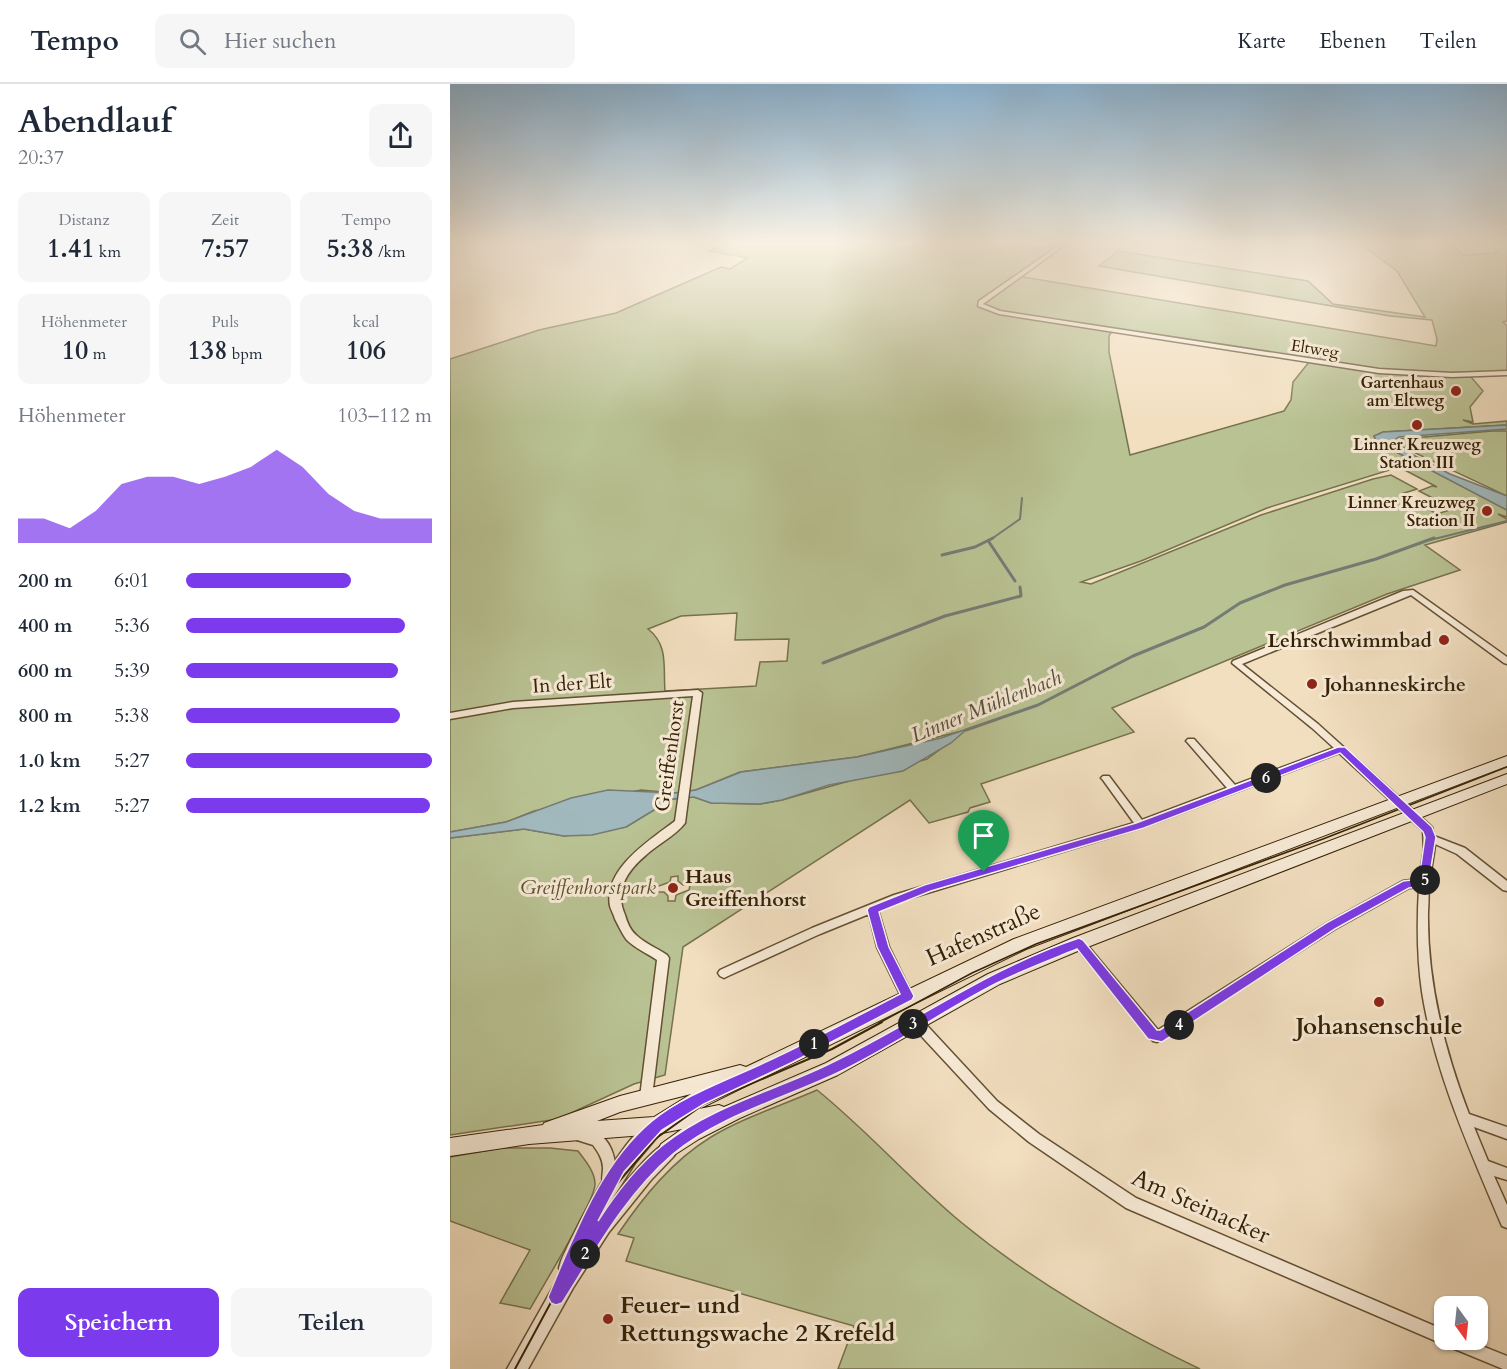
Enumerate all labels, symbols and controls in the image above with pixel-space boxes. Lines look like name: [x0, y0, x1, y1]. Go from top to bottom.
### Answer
search box: [155, 14, 575, 68]
text: Tempo: [30, 22, 119, 60]
icon: search: [176, 25, 209, 58]
text: Hier suchen: [224, 26, 336, 56]
text: Karte: [1238, 27, 1286, 56]
text: Ebenen: [1319, 27, 1386, 56]
text: Teilen: [1419, 27, 1477, 56]
text: Abendlauf: [18, 99, 172, 144]
button: share: [369, 104, 432, 167]
text: 20:37: [18, 144, 64, 171]
text: Distanz: [58, 209, 110, 231]
text: Zeit: [211, 209, 239, 231]
text: Tempo: [341, 209, 391, 231]
text: 1.41: [47, 231, 95, 266]
text: 7:57: [201, 231, 249, 266]
text: 5:38: [326, 231, 374, 266]
text: km: [95, 241, 121, 263]
text: /km: [374, 241, 406, 263]
text: Höhenmeter: [41, 311, 127, 333]
text: Puls: [211, 311, 239, 333]
text: kcal: [353, 311, 379, 333]
text: 10: [62, 333, 88, 368]
text: 138: [188, 333, 228, 368]
text: 106: [346, 333, 386, 368]
street label: Eltweg: [1289, 334, 1340, 364]
text: m: [88, 343, 106, 365]
text: bpm: [228, 343, 262, 365]
place label: Gartenhaus am Eltweg: [1360, 372, 1444, 412]
marker: Gartenhaus am Eltweg: [1449, 384, 1463, 398]
text: Höhenmeter: [18, 402, 126, 429]
text: 103–112 m: [337, 402, 432, 429]
marker: Linner Kreuzweg Station III: [1410, 418, 1424, 432]
place label: Linner Kreuzweg Station III: [1353, 434, 1481, 474]
place label: Linner Kreuzweg Station II: [1347, 492, 1475, 532]
marker: Linner Kreuzweg Station II: [1480, 504, 1494, 518]
text: 200 m: [18, 567, 73, 594]
text: 6:01: [114, 567, 150, 594]
text: 400 m: [18, 612, 73, 639]
text: 5:36: [114, 612, 150, 639]
place label: Lehrschwimmbad: [1267, 627, 1433, 654]
marker: Lehrschwimmbad: [1437, 633, 1451, 647]
text: 600 m: [18, 657, 73, 684]
text: 5:39: [114, 657, 150, 684]
water label: Linner Mühlenbach: [907, 663, 1066, 750]
street label: In der Elt: [531, 667, 613, 700]
place label: Johanneskirche: [1321, 671, 1466, 698]
marker: Johanneskirche: [1305, 677, 1319, 691]
street label: Greiffenhorst: [648, 698, 691, 814]
text: 800 m: [18, 702, 73, 729]
text: 5:38: [114, 702, 150, 729]
text: 1.0 km: [18, 747, 81, 774]
text: 5:27: [114, 747, 150, 774]
pin: 6: [1251, 763, 1281, 793]
text: 6: [1262, 767, 1270, 789]
text: 1.2 km: [18, 792, 81, 819]
text: 5:27: [114, 792, 150, 819]
pin: [958, 810, 1009, 872]
icon: arrive: [967, 819, 1000, 852]
place label: Haus Greiffenhorst: [685, 863, 806, 913]
pin: 5: [1410, 865, 1440, 895]
text: 5: [1421, 869, 1429, 891]
park label: Greiffenhorstpark: [520, 874, 656, 901]
marker: Haus Greiffenhorst: [666, 881, 680, 895]
street label: Hafenstraße: [921, 895, 1046, 974]
marker: Johansenschule: [1372, 995, 1386, 1009]
pin: 3: [898, 1009, 928, 1039]
pin: 4: [1164, 1010, 1194, 1040]
place label: Johansenschule: [1292, 1010, 1463, 1043]
text: 3: [909, 1013, 917, 1035]
text: 4: [1175, 1014, 1183, 1036]
pin: 1: [799, 1029, 829, 1059]
text: 1: [810, 1033, 818, 1055]
street label: Am Steinacker: [1126, 1161, 1276, 1252]
pin: 2: [570, 1239, 600, 1269]
text: 2: [581, 1243, 589, 1265]
button: Speichern: [18, 1288, 219, 1357]
button: Teilen: [231, 1288, 432, 1357]
place label: Feuer- und Rettungswache 2 Krefeld: [620, 1289, 896, 1350]
north arrow: [1434, 1296, 1488, 1350]
map controls: [1434, 1296, 1488, 1350]
marker: Feuer- und Rettungswache 2 Krefeld: [601, 1312, 615, 1326]

